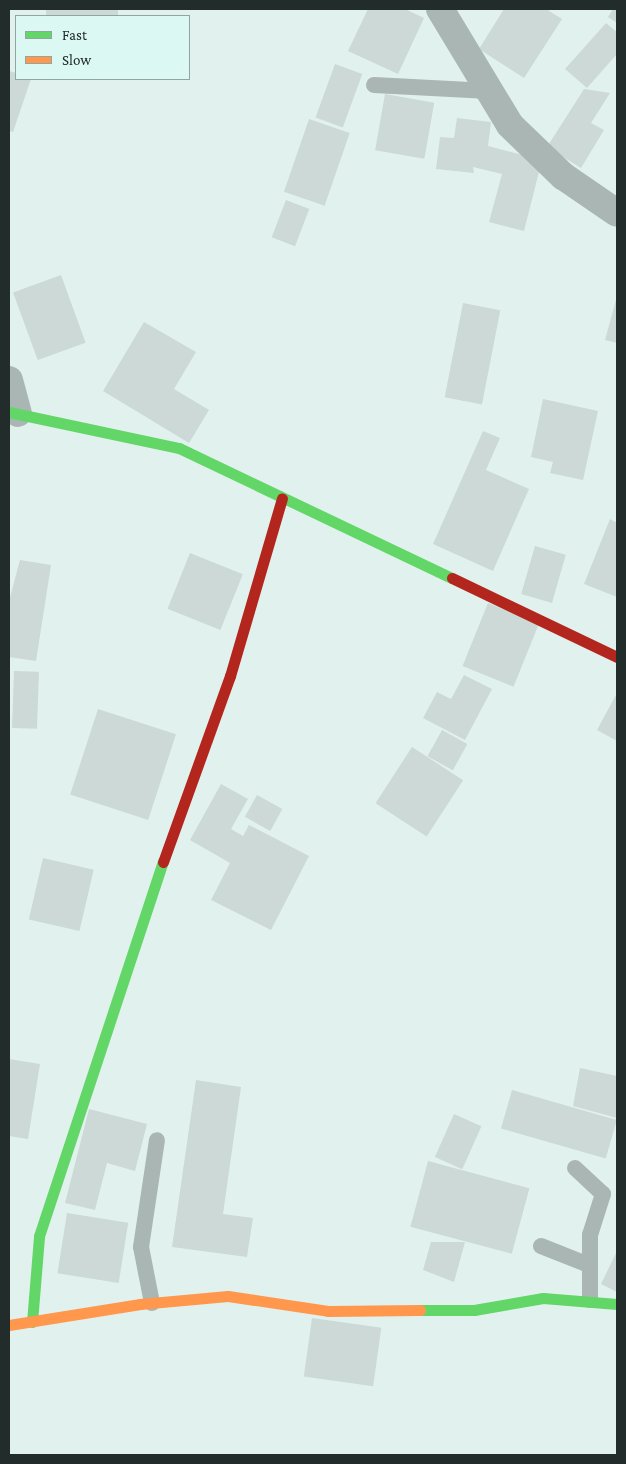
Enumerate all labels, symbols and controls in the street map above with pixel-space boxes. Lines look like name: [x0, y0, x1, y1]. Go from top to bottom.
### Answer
legend: [15, 15, 190, 80]
text: Fast: [62, 27, 87, 43]
text: Slow: [62, 52, 91, 68]

